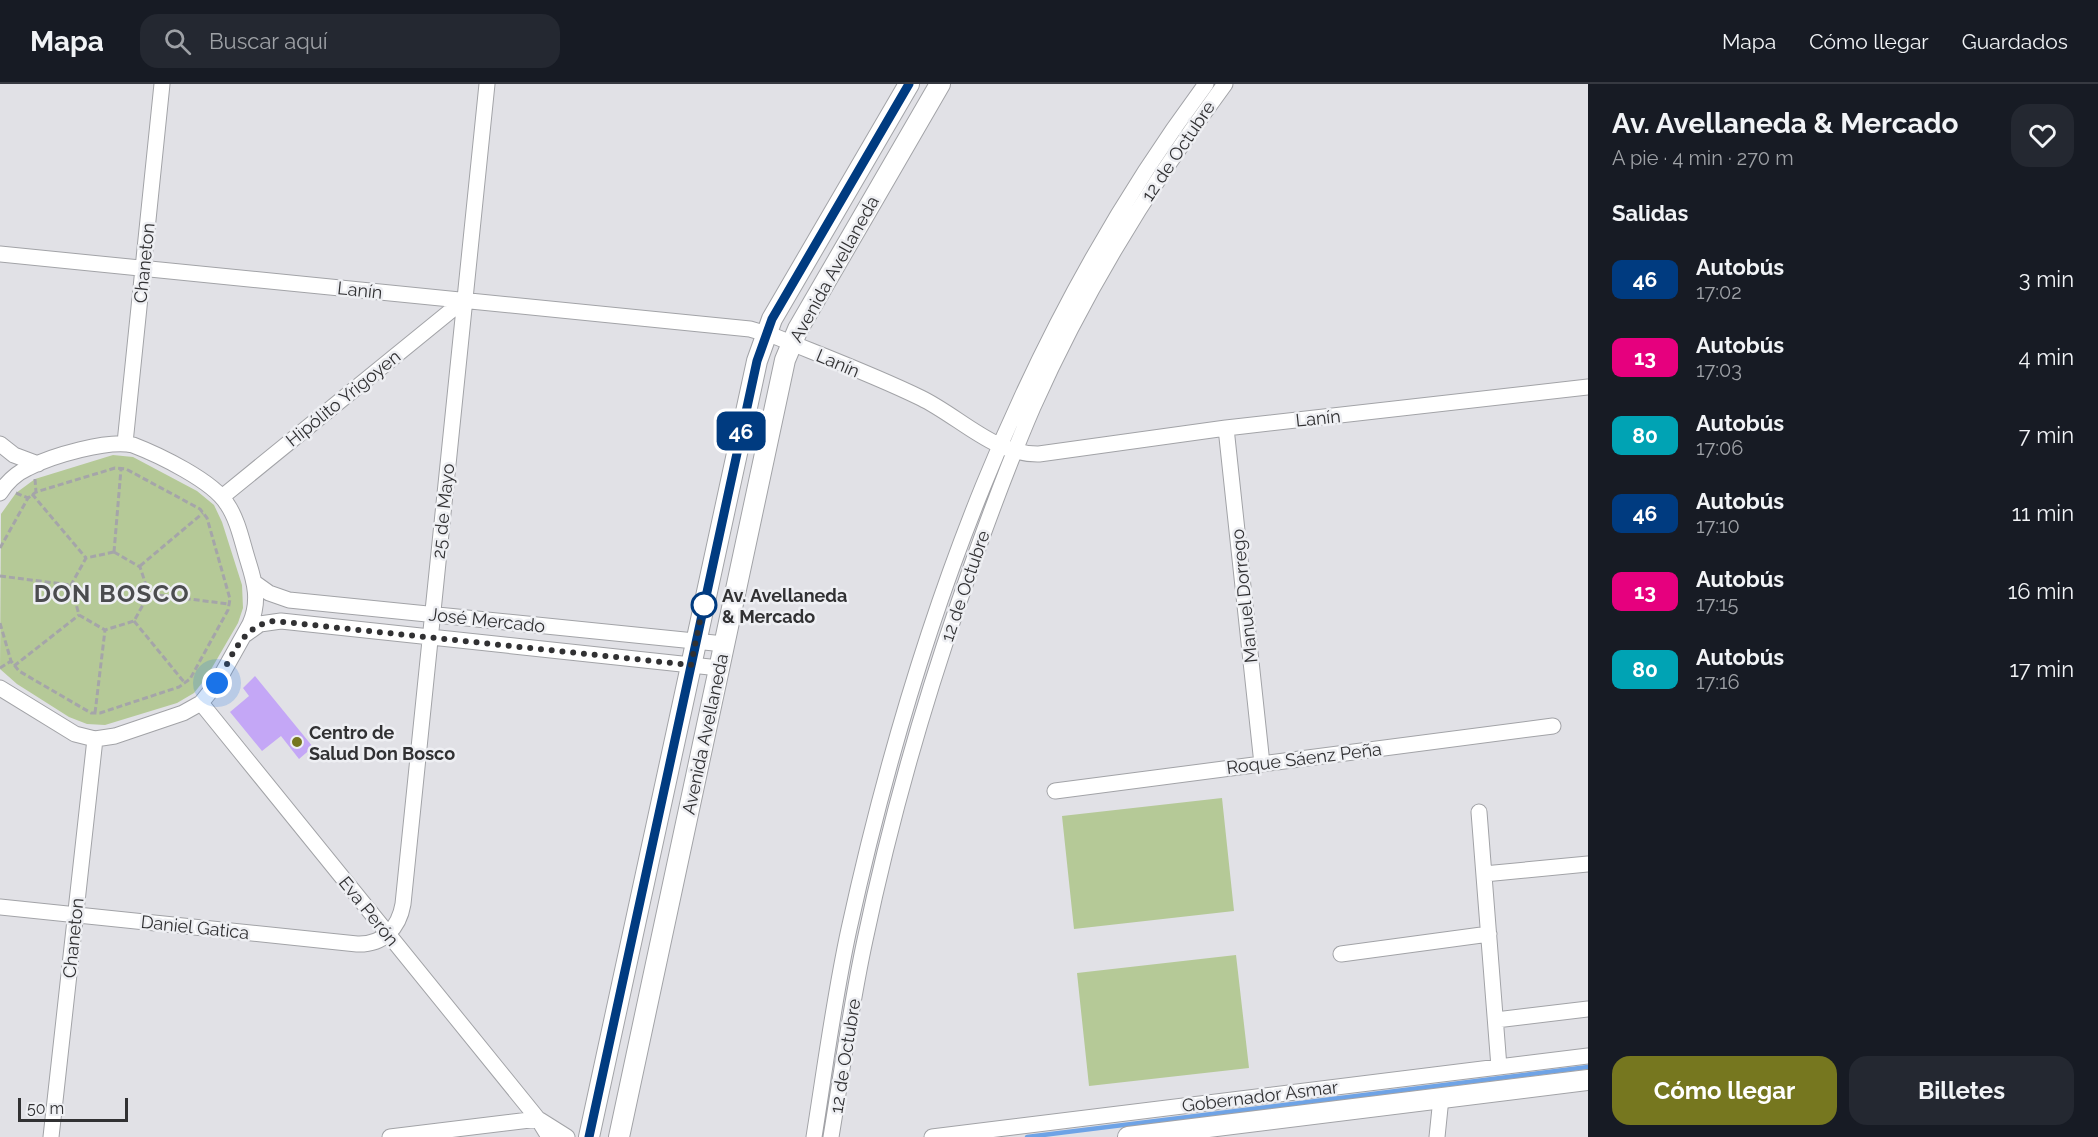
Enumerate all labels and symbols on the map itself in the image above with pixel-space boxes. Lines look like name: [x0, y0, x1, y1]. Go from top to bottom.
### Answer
street label: 12 de Octubre: [1137, 97, 1219, 205]
street label: Avenida Avellaneda: [785, 192, 883, 346]
street label: Chaneton: [129, 222, 159, 304]
street label: Lanín: [336, 277, 384, 303]
street label: Hipólito Yrigoyen: [282, 345, 404, 451]
street label: Lanín: [813, 345, 863, 381]
street label: Lanín: [1294, 405, 1342, 431]
line badge: 46: [714, 412, 768, 450]
street label: 25 de Mayo: [428, 462, 458, 560]
street label: 12 de Octubre: [936, 527, 994, 644]
street label: Manuel Dorrego: [1226, 528, 1261, 664]
district label: DON BOSCO: [34, 579, 190, 608]
place label: Av. Avellaneda & Mercado: [722, 585, 847, 627]
marker: Av. Avellaneda & Mercado: [691, 592, 717, 618]
street label: José Mercado: [428, 603, 547, 637]
street label: Avenida Avellaneda: [678, 652, 732, 816]
your location: [202, 668, 232, 698]
place label: Centro de Salud Don Bosco: [309, 722, 455, 764]
marker: Centro de Salud Don Bosco: [290, 735, 304, 749]
street label: Roque Sáenz Peña: [1225, 738, 1383, 778]
street label: Eva Perón: [335, 872, 403, 950]
street label: Chaneton: [58, 897, 88, 979]
street label: Daniel Gatica: [140, 911, 250, 943]
street label: 12 de Octubre: [826, 997, 864, 1115]
street label: Gobernador Asmar: [1181, 1076, 1340, 1116]
scale bar: [18, 1095, 128, 1122]

